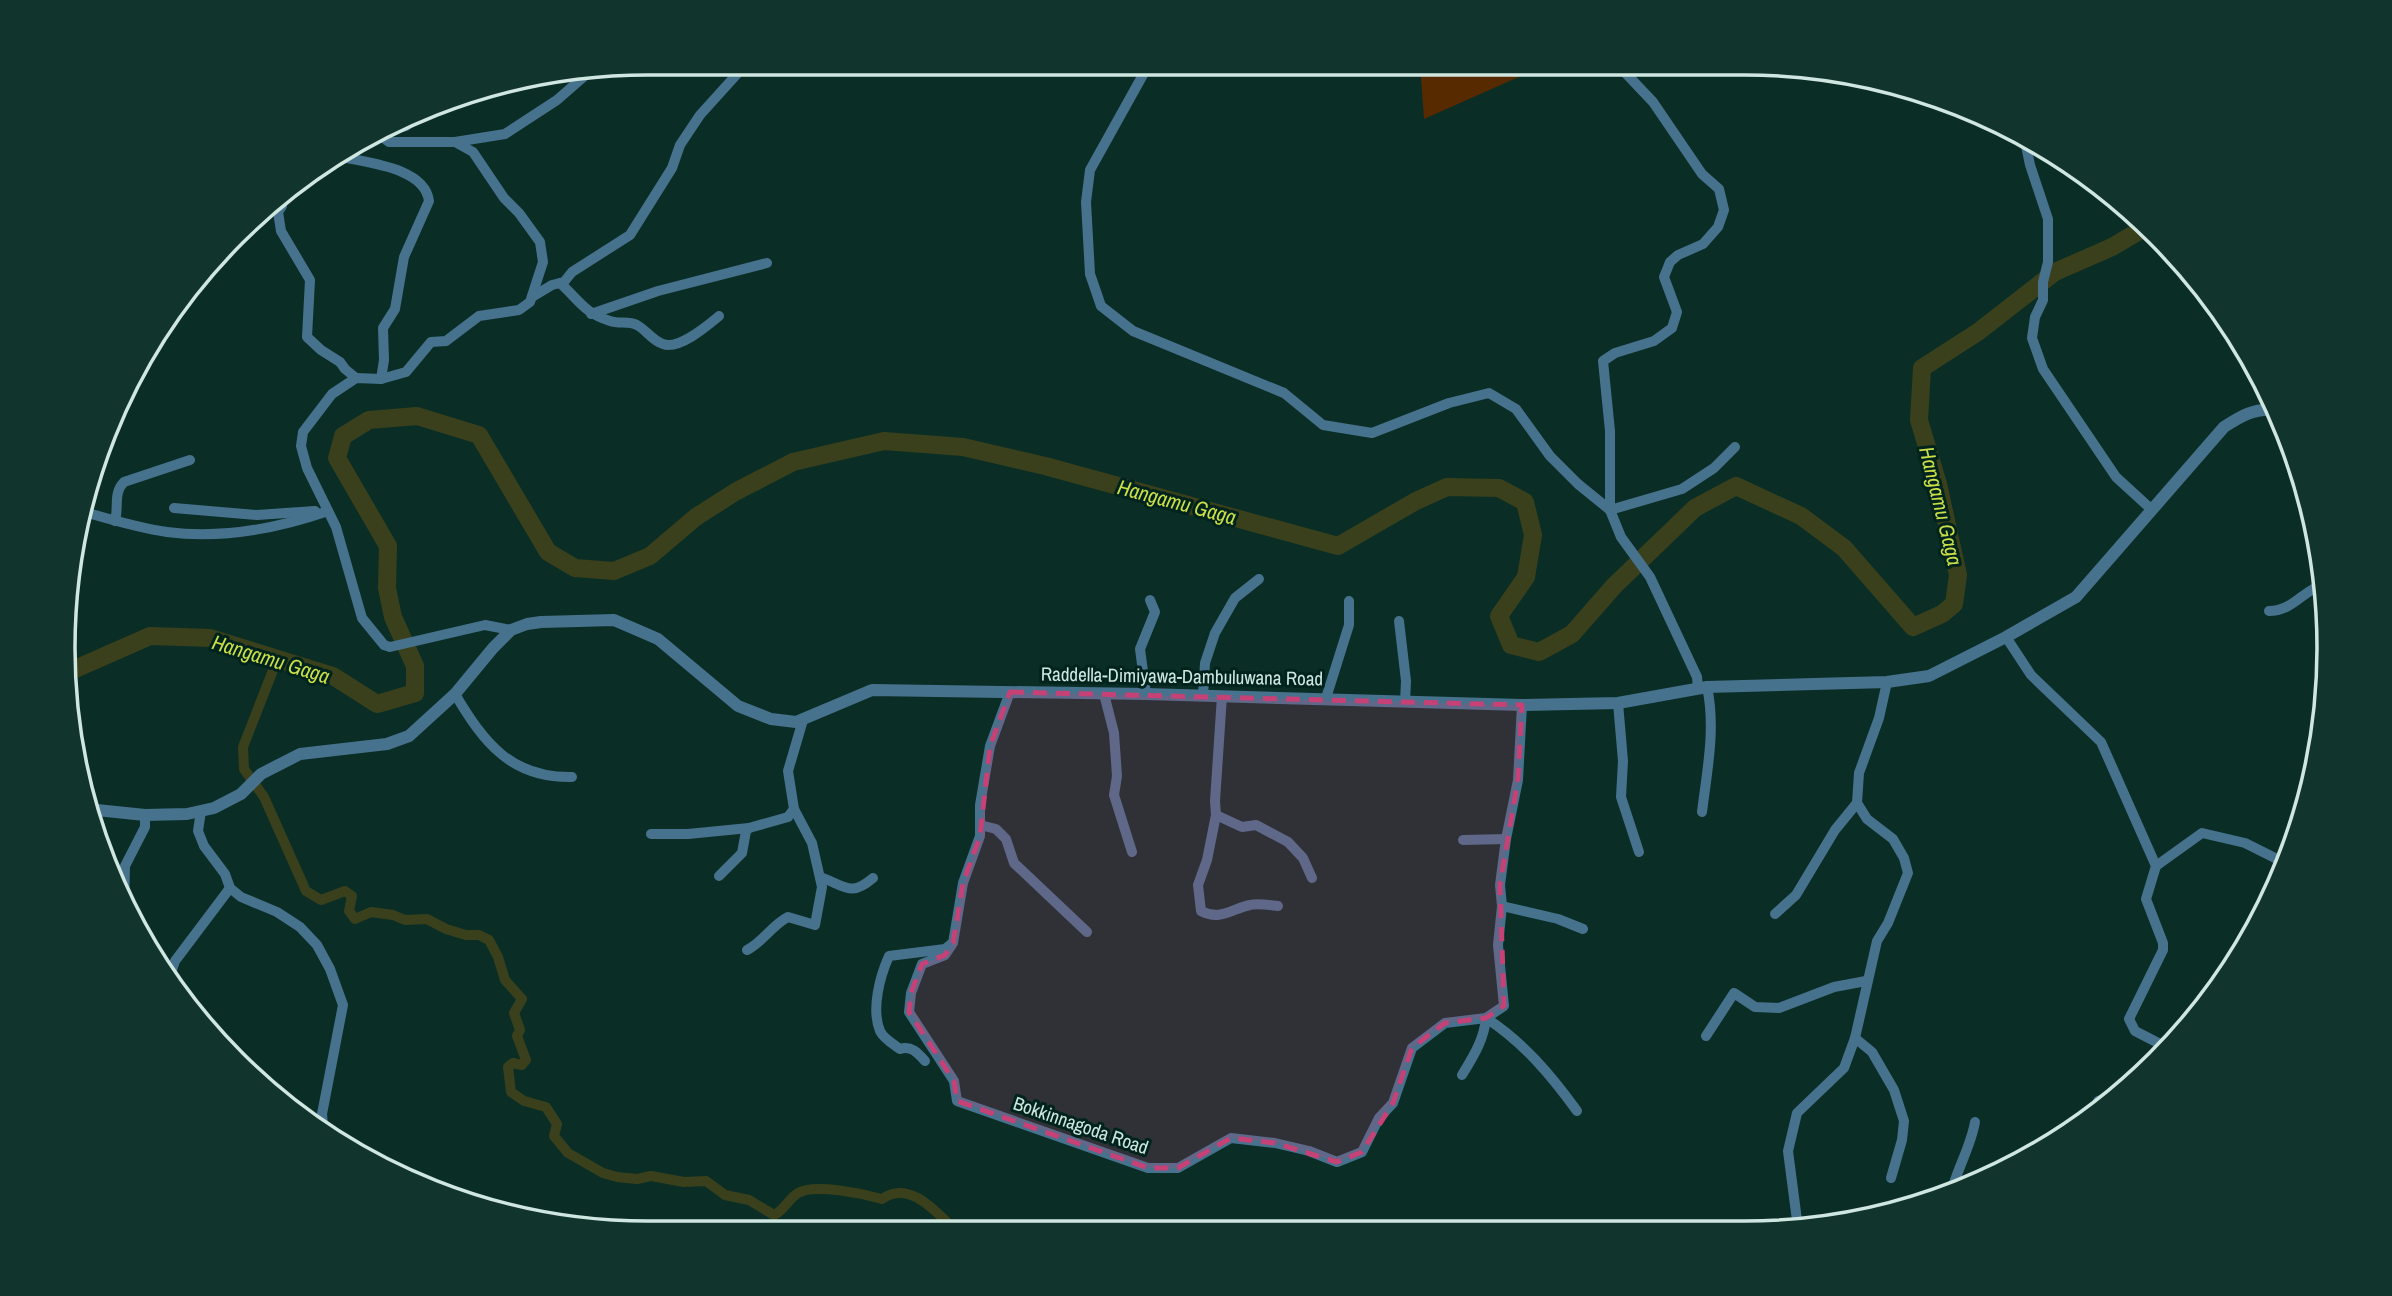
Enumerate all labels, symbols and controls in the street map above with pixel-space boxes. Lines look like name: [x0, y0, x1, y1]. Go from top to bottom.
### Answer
water label: Hangamu Gaga: [1912, 444, 1970, 568]
water label: Hangamu Gaga: [1115, 472, 1239, 532]
water label: Hangamu Gaga: [209, 627, 333, 691]
street label: Raddella-Dimiyawa-Dambuluwana Road: [1041, 661, 1323, 691]
street label: Bokkinnagoda Road: [1010, 1090, 1152, 1160]

